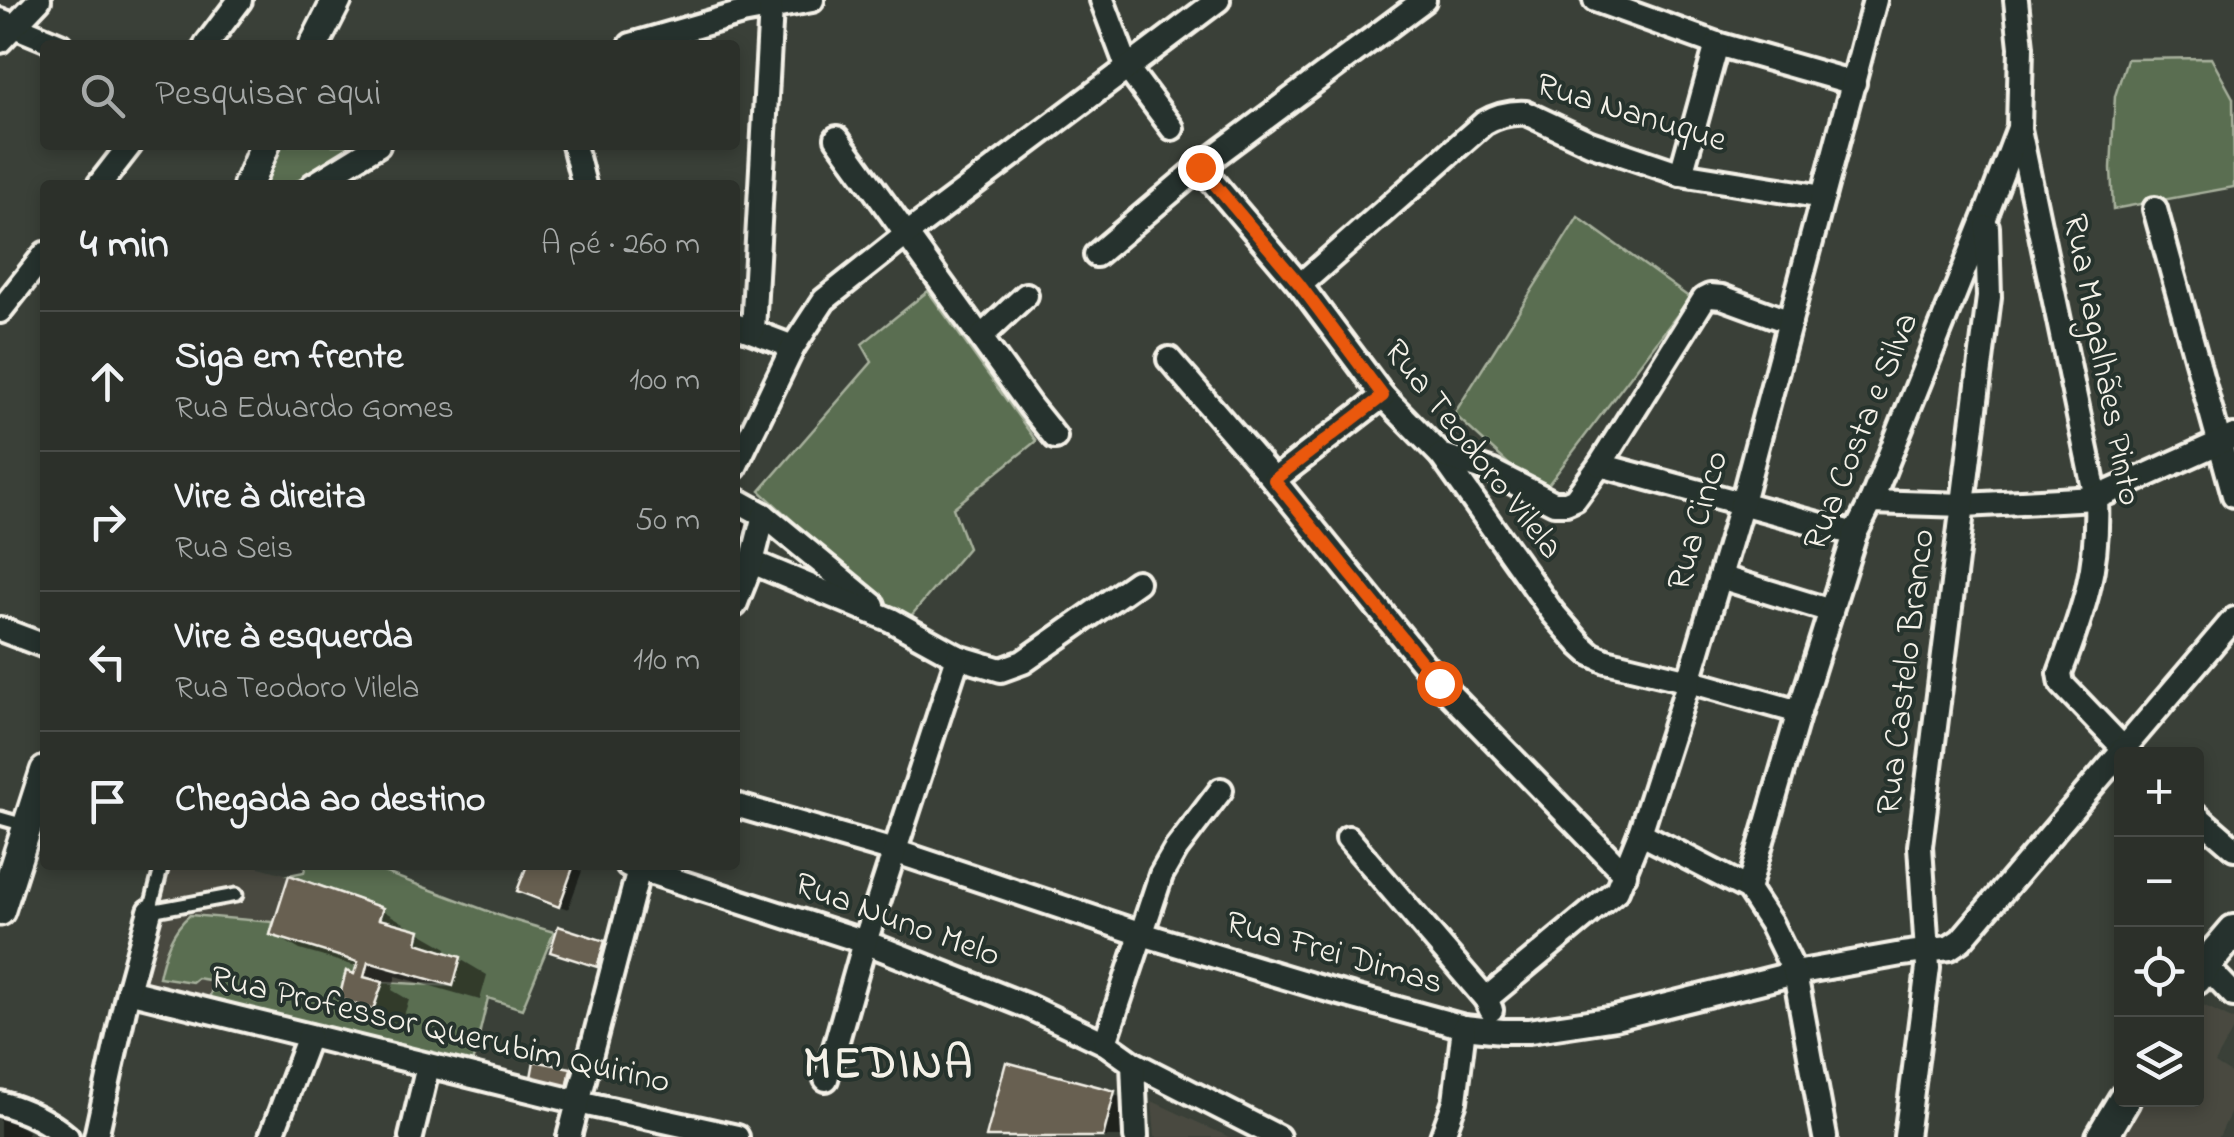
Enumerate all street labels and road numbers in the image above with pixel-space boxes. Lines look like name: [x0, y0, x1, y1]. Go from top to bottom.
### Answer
street label: Rua Nanuque: [1529, 61, 1733, 167]
street label: Rua Magalhães Pinto: [2048, 210, 2154, 510]
street label: Rua Costa e Silva: [1791, 305, 1933, 559]
street label: Rua Teodoro Vilela: [1370, 329, 1574, 571]
street label: Rua Cinco: [1655, 445, 1743, 597]
street label: Rua Castelo Branco: [1864, 526, 1950, 818]
street label: Rua Nuno Melo: [787, 860, 1007, 982]
street label: Rua Frei Dimas: [1219, 899, 1449, 1009]
street label: Rua Professor Querubim Quirino: [205, 953, 675, 1109]

